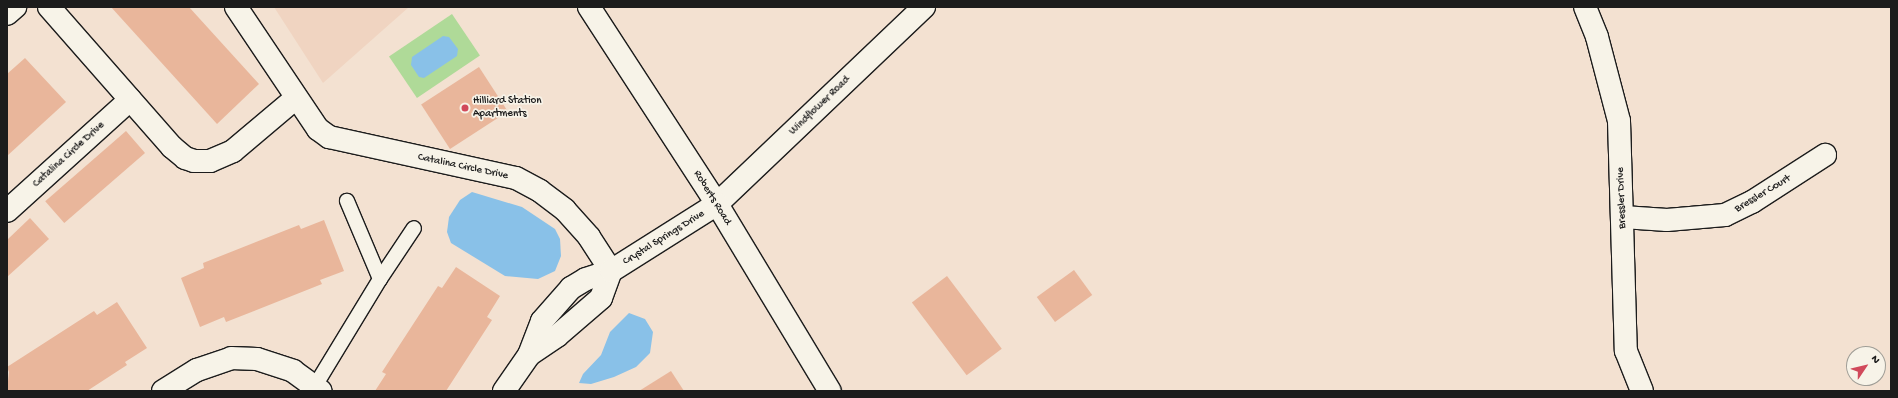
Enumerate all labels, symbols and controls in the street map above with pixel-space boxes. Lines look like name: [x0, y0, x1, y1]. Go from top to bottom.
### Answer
street label: Windflower Road: [787, 74, 853, 138]
place label: Hilliard Station Apartments: [473, 95, 541, 121]
marker: Hilliard Station Apartments: [460, 103, 470, 113]
street label: Catalina Circle Drive: [30, 119, 108, 191]
street label: Catalina Circle Drive: [417, 151, 509, 183]
street label: Bressler Drive: [1614, 167, 1630, 229]
street label: Roberts Road: [690, 168, 734, 228]
street label: Bressler Court: [1733, 172, 1793, 216]
street label: Crystal Springs Drive: [621, 208, 707, 268]
north arrow: [1846, 346, 1886, 386]
text: N: [1868, 353, 1882, 366]

